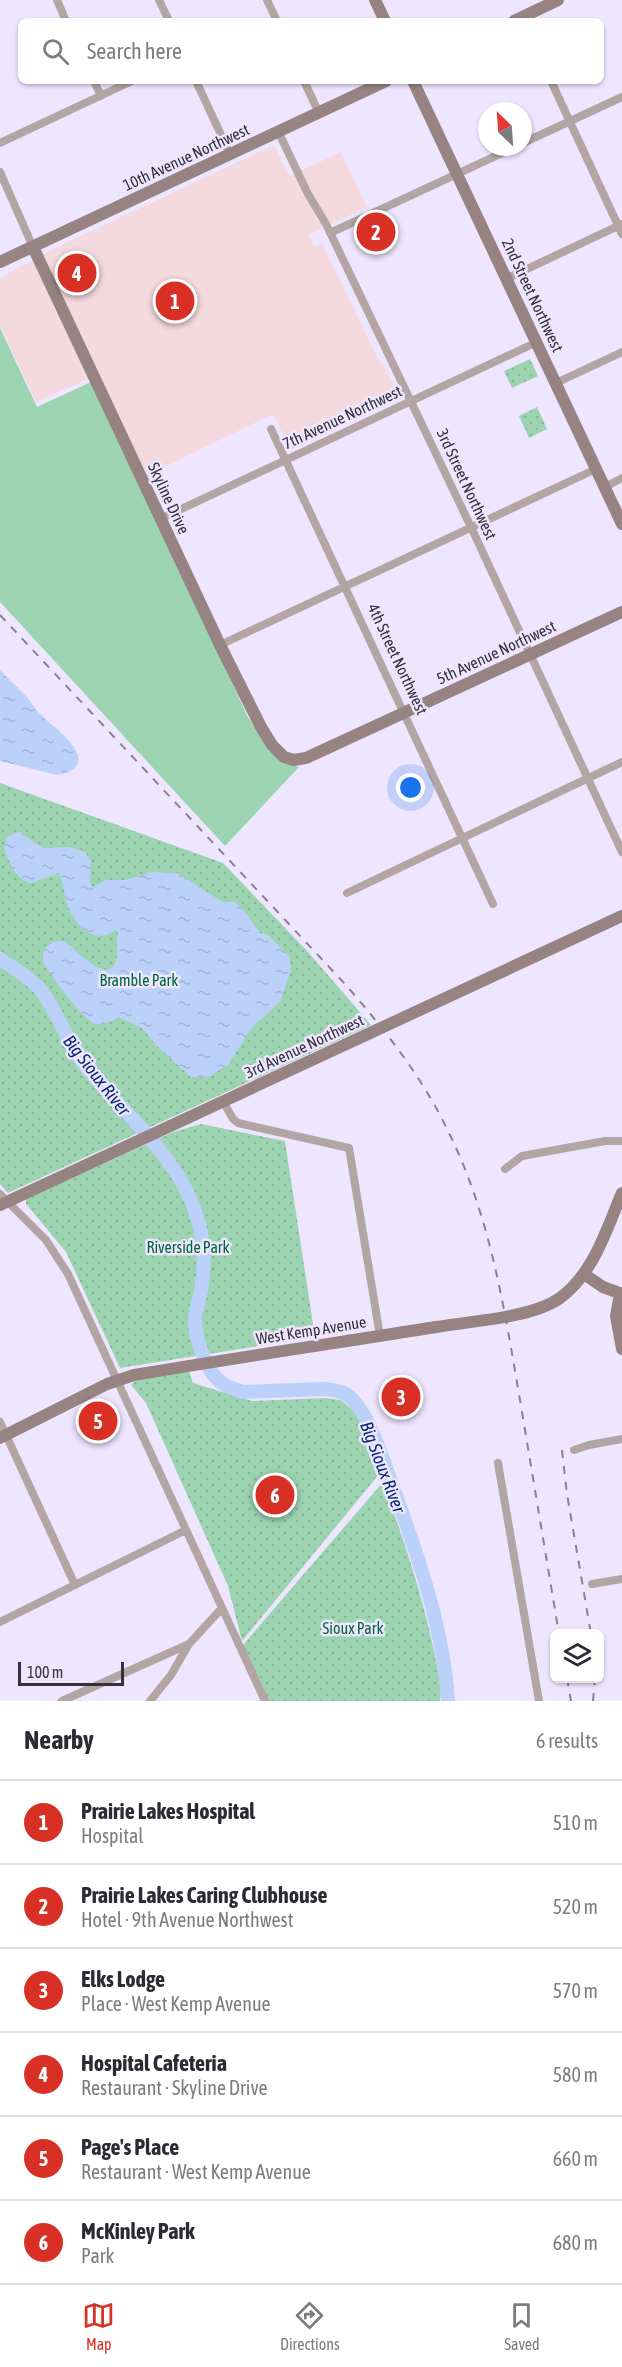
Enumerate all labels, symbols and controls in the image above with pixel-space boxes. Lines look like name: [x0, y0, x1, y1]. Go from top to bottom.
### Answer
search box: [18, 18, 604, 84]
icon: search: [39, 35, 72, 68]
text: Search here: [87, 38, 182, 64]
north arrow: [478, 102, 532, 156]
street label: 10th Avenue Northwest: [120, 120, 252, 194]
pin: 2: [356, 210, 395, 254]
street label: 2nd Street Northwest: [499, 235, 567, 355]
pin: 4: [58, 250, 97, 296]
pin: 1: [156, 278, 195, 324]
street label: 7th Avenue Northwest: [280, 381, 405, 452]
street label: 3rd Street Northwest: [433, 426, 501, 543]
street label: Skyline Drive: [144, 460, 193, 537]
street label: 4th Street Northwest: [364, 601, 432, 718]
street label: 5th Avenue Northwest: [434, 616, 559, 687]
your location: [396, 773, 425, 802]
park label: Bramble Park: [100, 971, 178, 989]
street label: 3rd Avenue Northwest: [242, 1010, 367, 1081]
water label: Big Sioux River: [59, 1031, 135, 1120]
park label: Riverside Park: [146, 1238, 230, 1256]
street label: West Kemp Avenue: [255, 1312, 367, 1349]
pin: 3: [382, 1374, 420, 1420]
pin: 5: [78, 1398, 118, 1444]
water label: Big Sioux River: [356, 1418, 410, 1516]
pin: 6: [256, 1472, 294, 1518]
park label: Sioux Park: [322, 1619, 384, 1637]
map controls: [550, 1629, 604, 1683]
button: layers: [550, 1629, 604, 1683]
scale bar: [18, 1659, 124, 1686]
text: 100 m: [27, 1663, 63, 1681]
text: Nearby: [24, 1725, 94, 1755]
text: 6 results: [536, 1729, 598, 1752]
text: Prairie Lakes Hospital: [81, 1798, 255, 1824]
text: 1: [39, 1811, 48, 1834]
text: 510 m: [553, 1811, 598, 1834]
text: Hospital: [81, 1824, 144, 1847]
text: Prairie Lakes Caring Clubhouse: [81, 1882, 327, 1908]
text: 2: [39, 1895, 48, 1918]
text: 520 m: [553, 1895, 598, 1918]
text: Hotel · 9th Avenue Northwest: [81, 1908, 293, 1931]
text: Elks Lodge: [81, 1966, 165, 1992]
text: 3: [39, 1979, 48, 2002]
text: 570 m: [553, 1979, 598, 2002]
text: Place · West Kemp Avenue: [81, 1992, 271, 2015]
text: Hospital Cafeteria: [81, 2050, 227, 2076]
text: 4: [39, 2063, 48, 2086]
text: 580 m: [553, 2063, 598, 2086]
text: Restaurant · Skyline Drive: [81, 2076, 268, 2099]
text: Page's Place: [81, 2134, 179, 2160]
text: 5: [39, 2147, 48, 2170]
text: 660 m: [553, 2147, 598, 2170]
text: Restaurant · West Kemp Avenue: [81, 2160, 311, 2183]
text: McKinley Park: [81, 2218, 195, 2244]
text: 6: [39, 2231, 48, 2254]
text: 680 m: [553, 2231, 598, 2254]
text: Park: [81, 2244, 114, 2267]
tab: Map: [82, 2299, 115, 2353]
tab: Directions: [280, 2299, 340, 2353]
tab: Saved: [504, 2299, 540, 2353]

